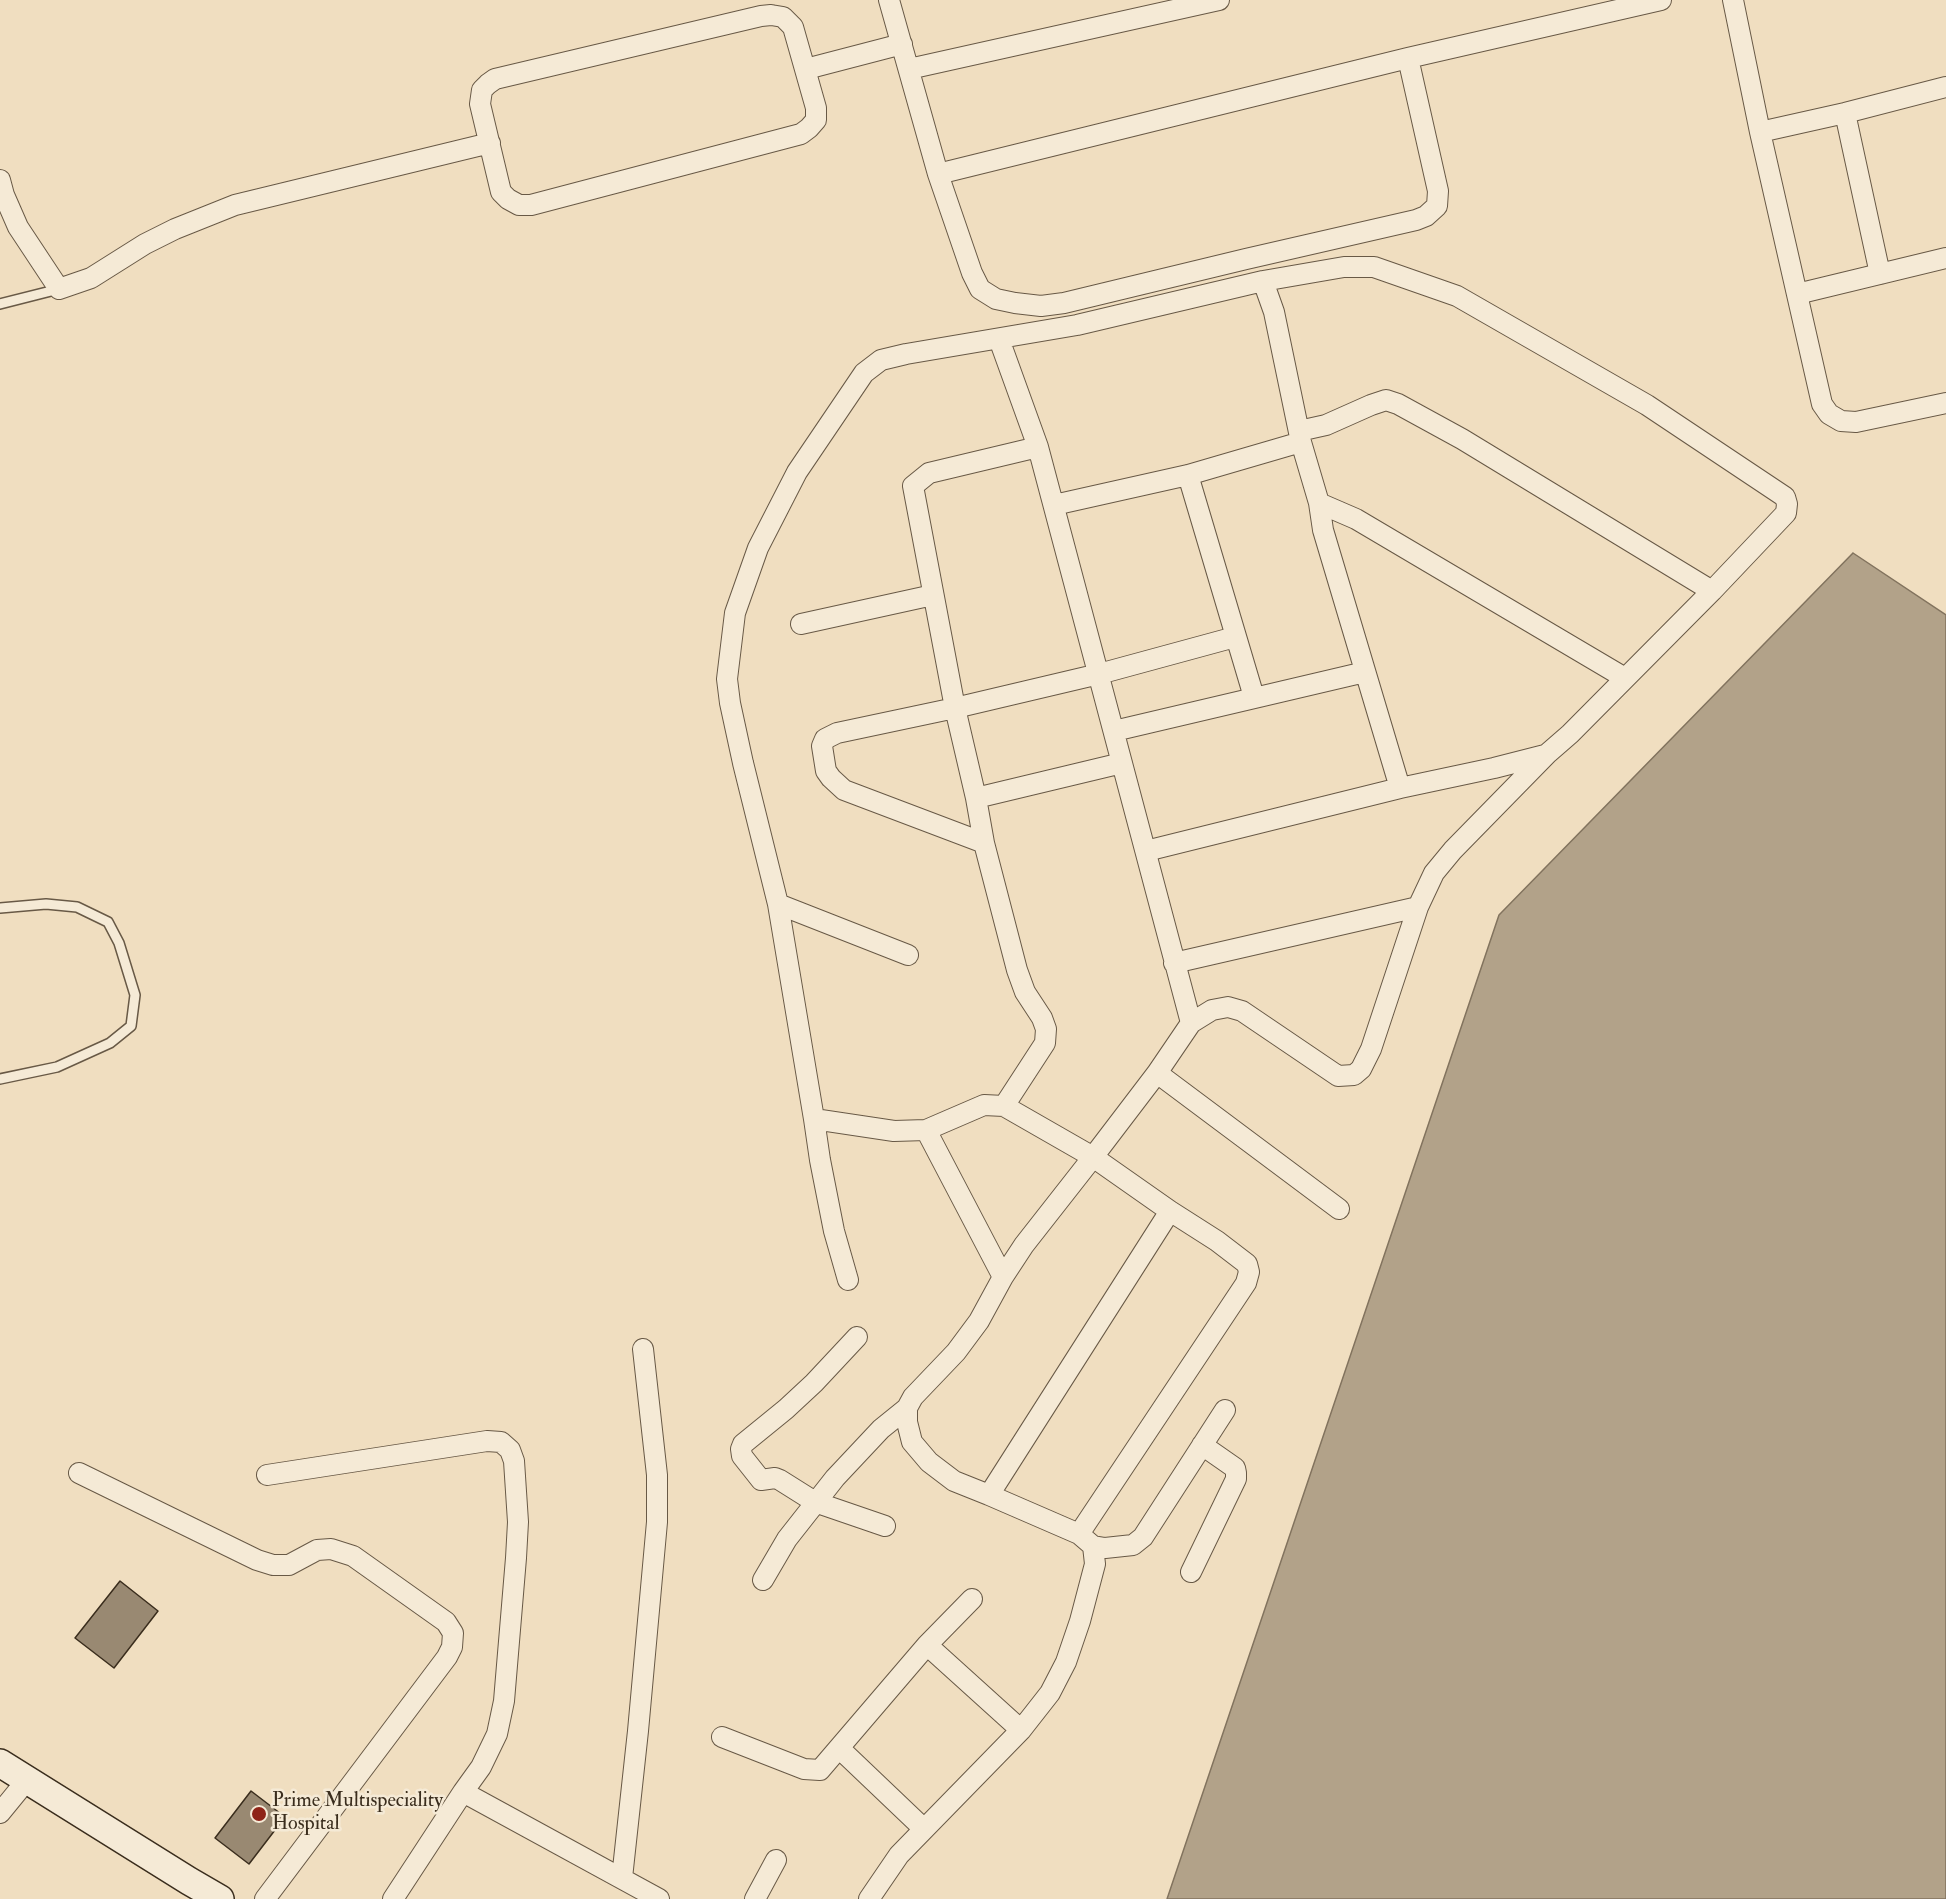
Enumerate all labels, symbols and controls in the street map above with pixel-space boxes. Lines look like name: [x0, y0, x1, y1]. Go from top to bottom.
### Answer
place label: Prime Multispeciality Hospital: [272, 1790, 443, 1837]
marker: Prime Multispeciality Hospital: [250, 1805, 268, 1823]

